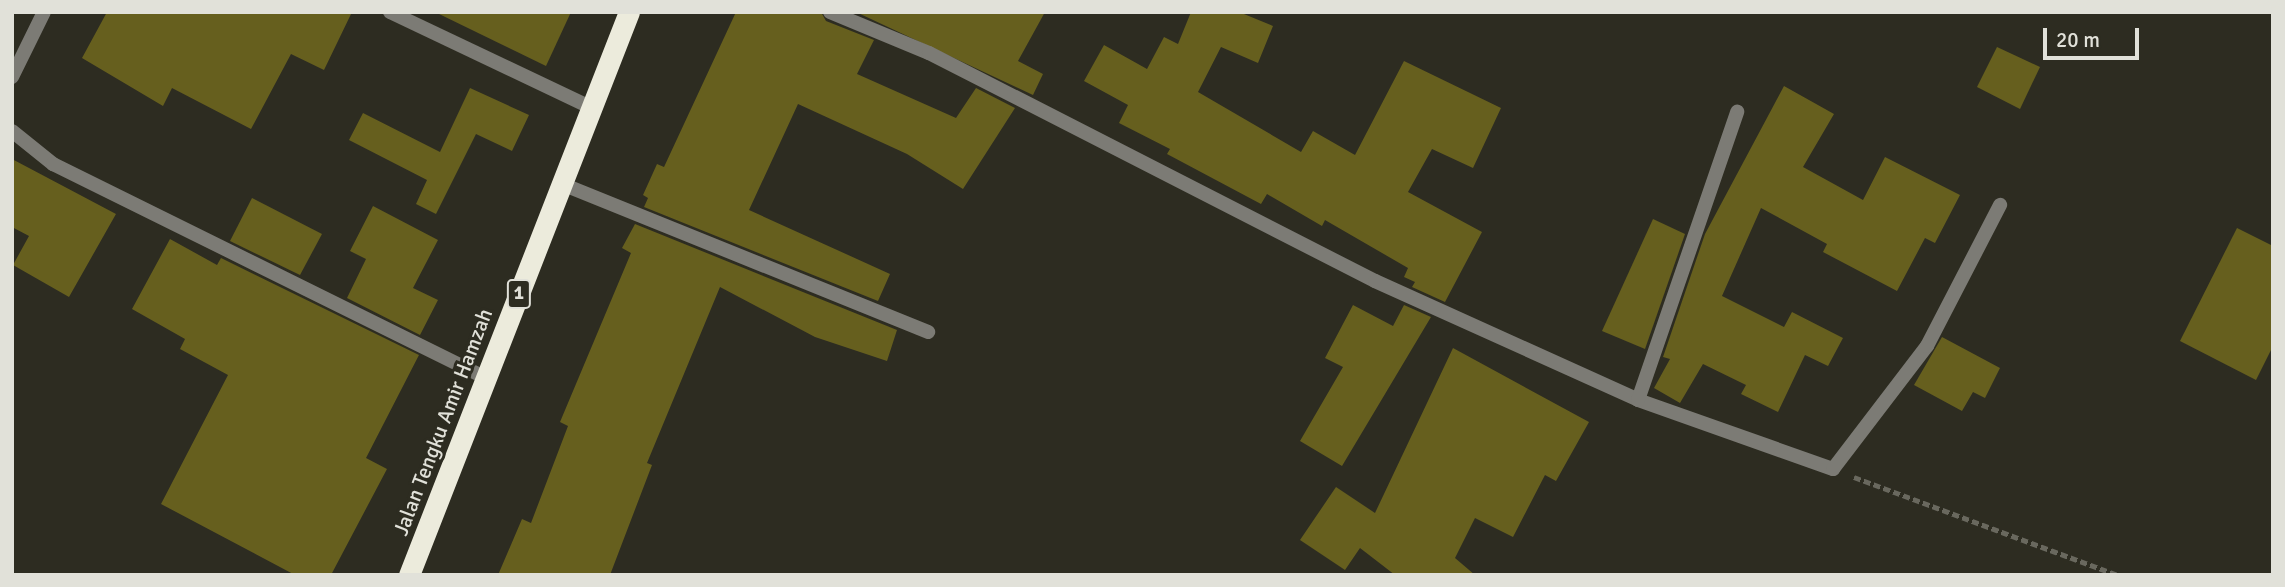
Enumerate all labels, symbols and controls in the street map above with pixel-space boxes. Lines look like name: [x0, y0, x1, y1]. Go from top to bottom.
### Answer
scale bar: [2047, 14, 2143, 58]
text: 20 m: [2056, 27, 2100, 53]
road number: 1: [507, 278, 531, 310]
street label: Jalan Tengku Amir Hamzah: [388, 305, 498, 539]

